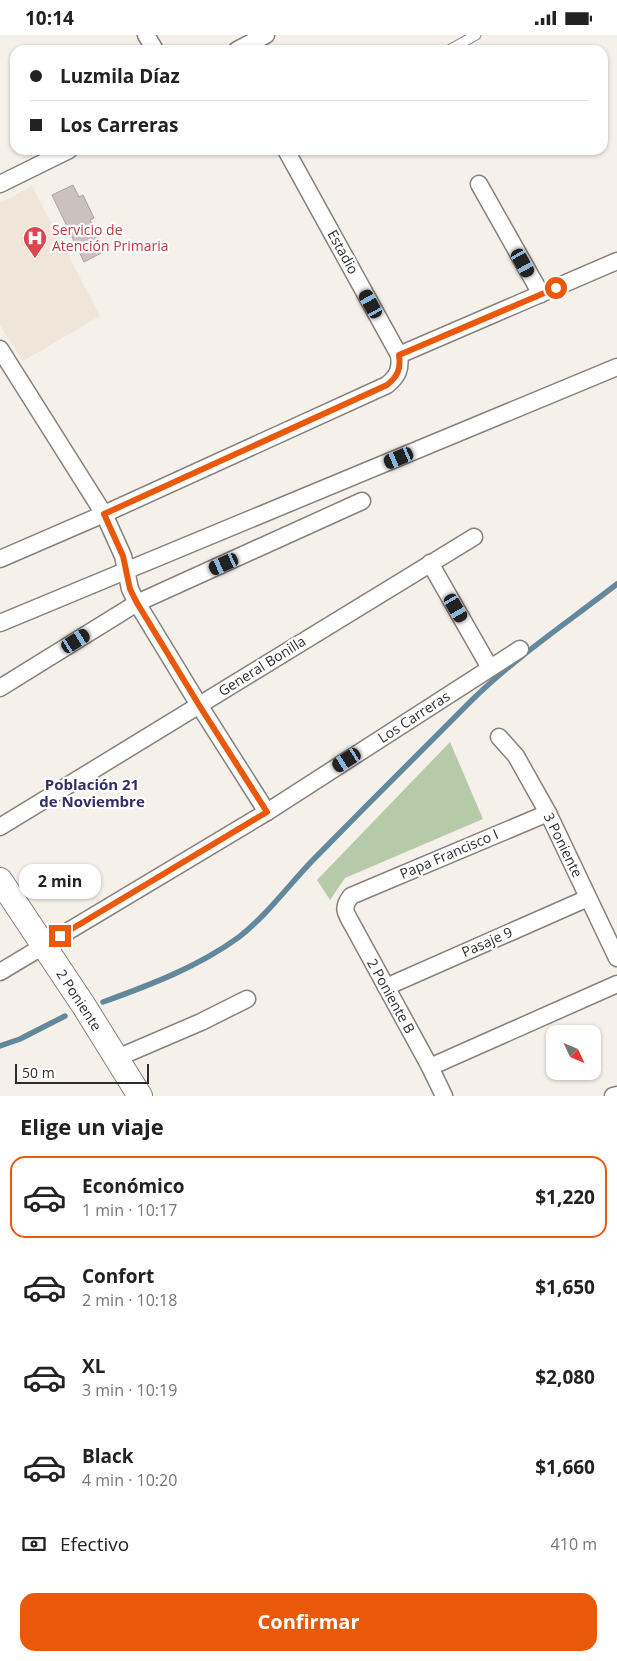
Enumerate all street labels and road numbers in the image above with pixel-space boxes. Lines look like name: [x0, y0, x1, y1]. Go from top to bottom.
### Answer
street label: Estadio: [324, 226, 363, 277]
street label: General Bonilla: [214, 631, 309, 700]
street label: Los Carreras: [374, 686, 454, 747]
street label: 3 Poniente: [540, 809, 587, 880]
street label: Papa Francisco I: [397, 824, 501, 883]
street label: Pasaje 9: [458, 922, 515, 961]
street label: 2 Poniente B: [363, 955, 420, 1036]
street label: 2 Poniente: [52, 965, 106, 1034]

